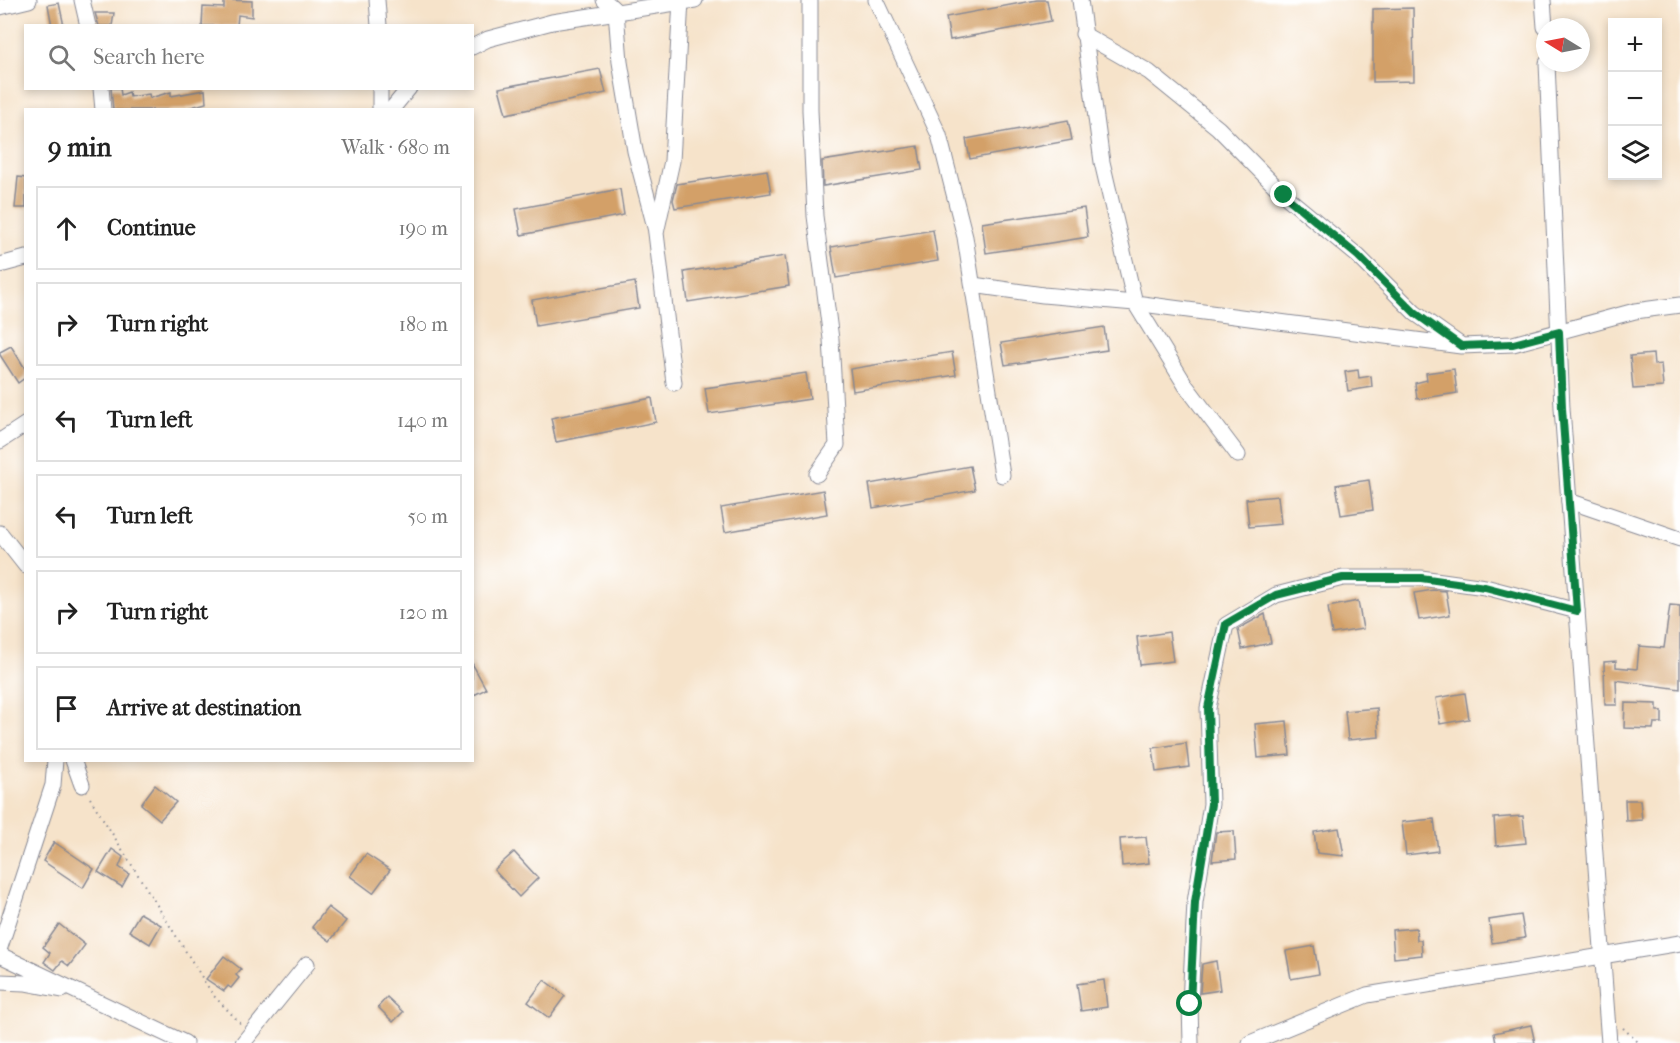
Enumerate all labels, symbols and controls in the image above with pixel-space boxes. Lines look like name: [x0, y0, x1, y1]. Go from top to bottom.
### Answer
north arrow: [1536, 18, 1590, 72]
map controls: [1608, 18, 1662, 180]
button: +: [1608, 18, 1662, 72]
search box: [24, 24, 474, 90]
icon: search: [45, 41, 78, 74]
text: Search here: [93, 44, 205, 70]
button: −: [1608, 72, 1662, 126]
button: layers: [1608, 126, 1662, 180]
text: 9 min: [48, 132, 112, 163]
text: Walk · 680 m: [341, 136, 450, 159]
route end: [1270, 181, 1296, 207]
icon: ahead: [50, 212, 83, 245]
text: Continue: [107, 215, 196, 241]
text: 190 m: [398, 217, 448, 240]
icon: right: [50, 308, 83, 341]
text: Turn right: [107, 311, 208, 337]
text: 180 m: [399, 313, 448, 336]
icon: left: [50, 404, 83, 437]
text: Turn left: [107, 407, 193, 433]
text: 140 m: [397, 409, 448, 432]
icon: left: [50, 500, 83, 533]
text: Turn left: [107, 503, 193, 529]
text: 50 m: [407, 505, 448, 528]
icon: right: [50, 596, 83, 629]
text: Turn right: [107, 599, 208, 625]
text: 120 m: [399, 601, 448, 624]
icon: arrive: [50, 692, 83, 725]
text: Arrive at destination: [107, 695, 301, 721]
route start: [1176, 990, 1202, 1016]

